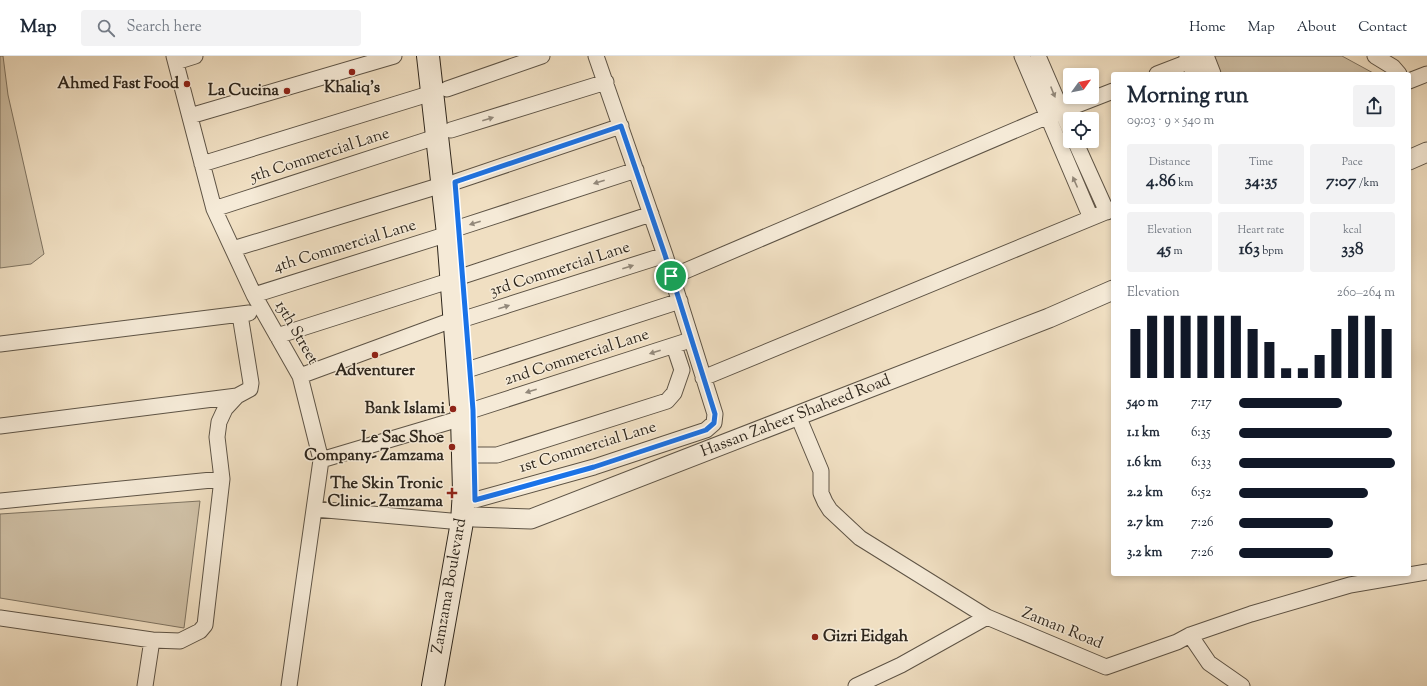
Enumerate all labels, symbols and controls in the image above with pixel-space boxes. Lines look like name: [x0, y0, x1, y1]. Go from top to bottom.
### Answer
search box: [81, 10, 361, 46]
text: Map: [20, 14, 57, 41]
icon: search: [95, 17, 117, 39]
text: Search here: [127, 17, 202, 38]
text: Home: [1189, 18, 1226, 38]
text: Map: [1248, 18, 1275, 38]
text: About: [1297, 18, 1336, 38]
text: Contact: [1358, 18, 1407, 38]
marker: Khaliq's: [347, 67, 357, 77]
north arrow: [1063, 68, 1099, 104]
map controls: [1063, 68, 1099, 148]
place label: Ahmed Fast Food: [57, 73, 180, 96]
place label: Khaliq's: [324, 77, 380, 100]
marker: Ahmed Fast Food: [182, 79, 192, 89]
place label: La Cucina: [208, 80, 280, 103]
text: Morning run: [1127, 81, 1249, 113]
button: share: [1353, 85, 1395, 127]
marker: La Cucina: [282, 86, 292, 96]
one-way arrow: [1051, 87, 1057, 99]
button: locate: [1063, 112, 1099, 148]
text: 09:03 · 9 × 540 m: [1127, 112, 1214, 130]
one-way arrow: [482, 116, 494, 122]
street label: 5th Commercial Lane: [246, 123, 393, 190]
text: Distance: [1149, 154, 1190, 170]
text: Time: [1249, 154, 1273, 170]
text: Pace: [1342, 154, 1363, 170]
text: 4.86: [1146, 170, 1176, 194]
text: 34:35: [1245, 170, 1277, 194]
text: 7:07: [1326, 170, 1356, 194]
text: km: [1176, 175, 1193, 191]
text: /km: [1356, 175, 1379, 191]
one-way arrow: [1072, 176, 1078, 188]
one-way arrow: [592, 179, 604, 185]
street label: 4th Commercial Lane: [271, 214, 419, 280]
one-way arrow: [469, 220, 481, 226]
text: Elevation: [1147, 222, 1192, 238]
text: Heart rate: [1238, 222, 1284, 238]
text: kcal: [1343, 222, 1362, 238]
street label: 3rd Commercial Lane: [487, 236, 633, 304]
text: 45: [1157, 238, 1171, 262]
text: 163: [1239, 238, 1260, 262]
text: 338: [1341, 238, 1363, 262]
text: m: [1171, 243, 1183, 259]
text: bpm: [1260, 243, 1283, 259]
pin: [654, 259, 688, 293]
one-way arrow: [622, 264, 634, 270]
icon: arrive: [660, 265, 682, 287]
text: Elevation: [1127, 284, 1180, 302]
text: 260–264 m: [1337, 284, 1395, 302]
street label: 15th Street: [268, 297, 324, 370]
one-way arrow: [498, 303, 510, 309]
street label: 2nd Commercial Lane: [502, 324, 652, 392]
one-way arrow: [649, 349, 661, 355]
marker: Adventurer: [370, 350, 380, 360]
place label: Adventurer: [335, 360, 416, 383]
street label: Hassan Zaheer Shaheed Road: [697, 369, 894, 464]
one-way arrow: [525, 389, 537, 395]
text: 540 m: [1127, 394, 1158, 412]
text: 7:17: [1191, 394, 1212, 412]
place label: Bank Islami: [365, 398, 445, 421]
marker: Bank Islami: [448, 404, 458, 414]
street label: 1st Commercial Lane: [517, 416, 659, 480]
text: 1.1 km: [1127, 424, 1160, 442]
text: 6:35: [1191, 424, 1210, 442]
place label: Le Sac Shoe Company- Zamzama: [304, 427, 445, 468]
marker: Le Sac Shoe Company- Zamzama: [447, 442, 457, 452]
text: 1.6 km: [1127, 454, 1162, 472]
text: 6:33: [1191, 454, 1211, 472]
place label: The Skin Tronic Clinic- Zamzama: [327, 473, 444, 514]
text: 2.2 km: [1127, 484, 1163, 502]
text: 6:52: [1191, 484, 1211, 502]
marker: The Skin Tronic Clinic- Zamzama: [446, 487, 458, 499]
text: 2.7 km: [1127, 514, 1163, 532]
text: 7:26: [1191, 514, 1213, 532]
street label: Zamzama Boulevard: [427, 516, 473, 656]
text: 3.2 km: [1127, 544, 1162, 562]
text: 7:26: [1191, 544, 1213, 562]
street label: Zaman Road: [1018, 602, 1106, 656]
place label: Gizri Eidgah: [823, 626, 909, 649]
marker: Gizri Eidgah: [810, 632, 820, 642]

